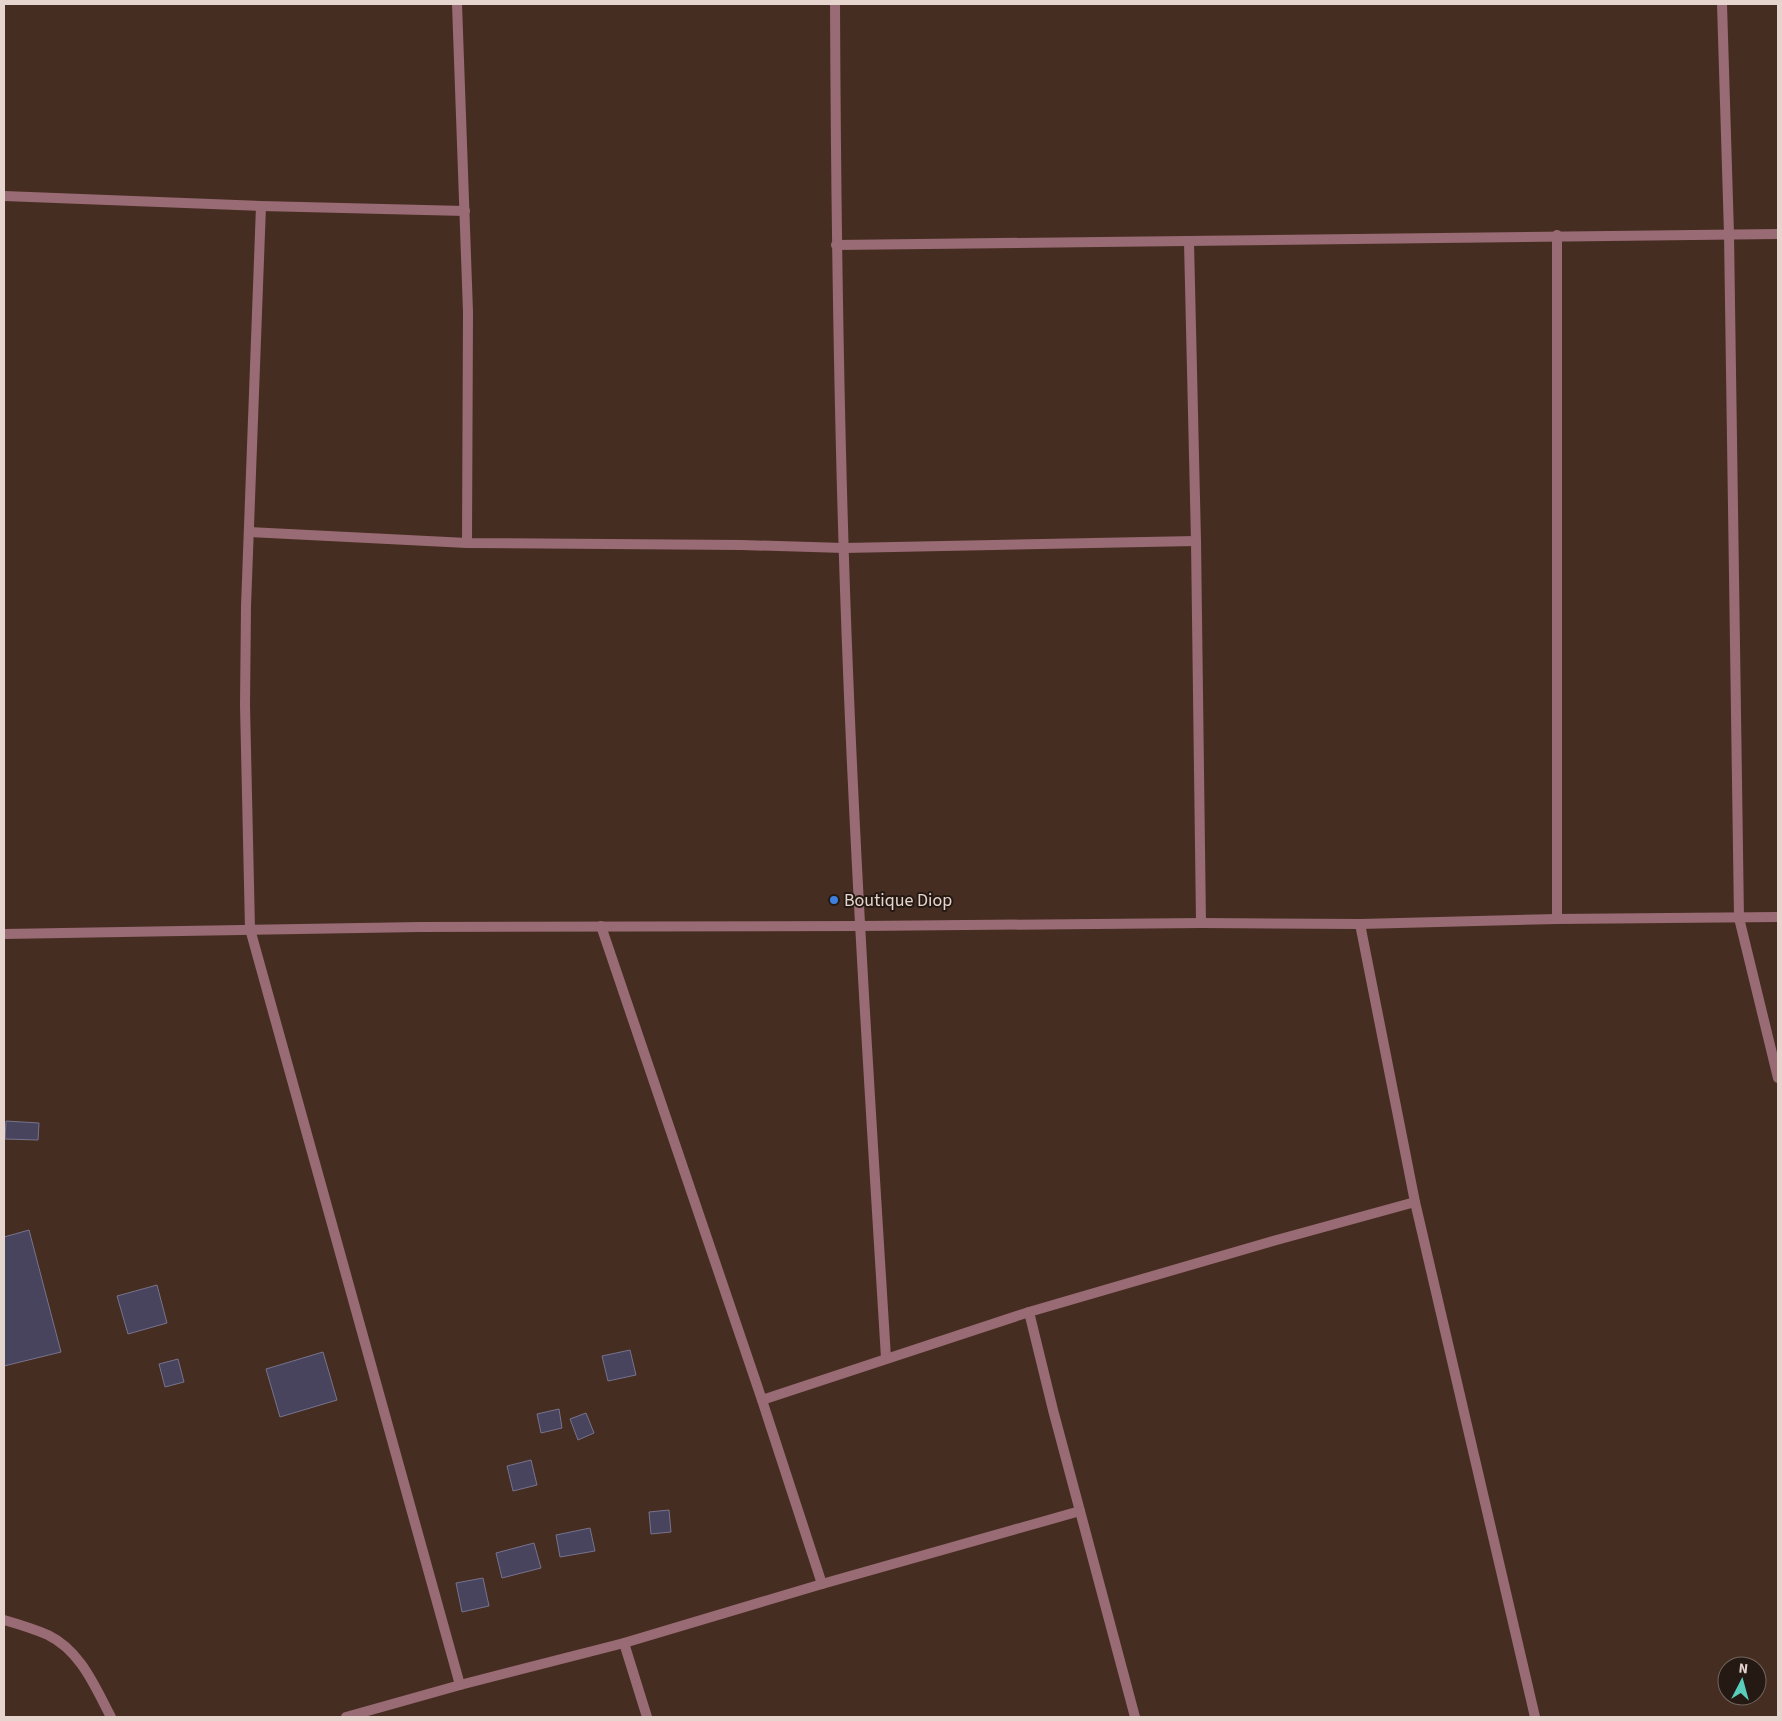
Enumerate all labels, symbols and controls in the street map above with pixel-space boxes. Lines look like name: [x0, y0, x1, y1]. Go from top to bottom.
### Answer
place label: Boutique Diop: [844, 888, 952, 913]
marker: Boutique Diop: [828, 894, 840, 906]
north arrow: [1717, 1656, 1767, 1706]
text: N: [1738, 1659, 1749, 1679]

